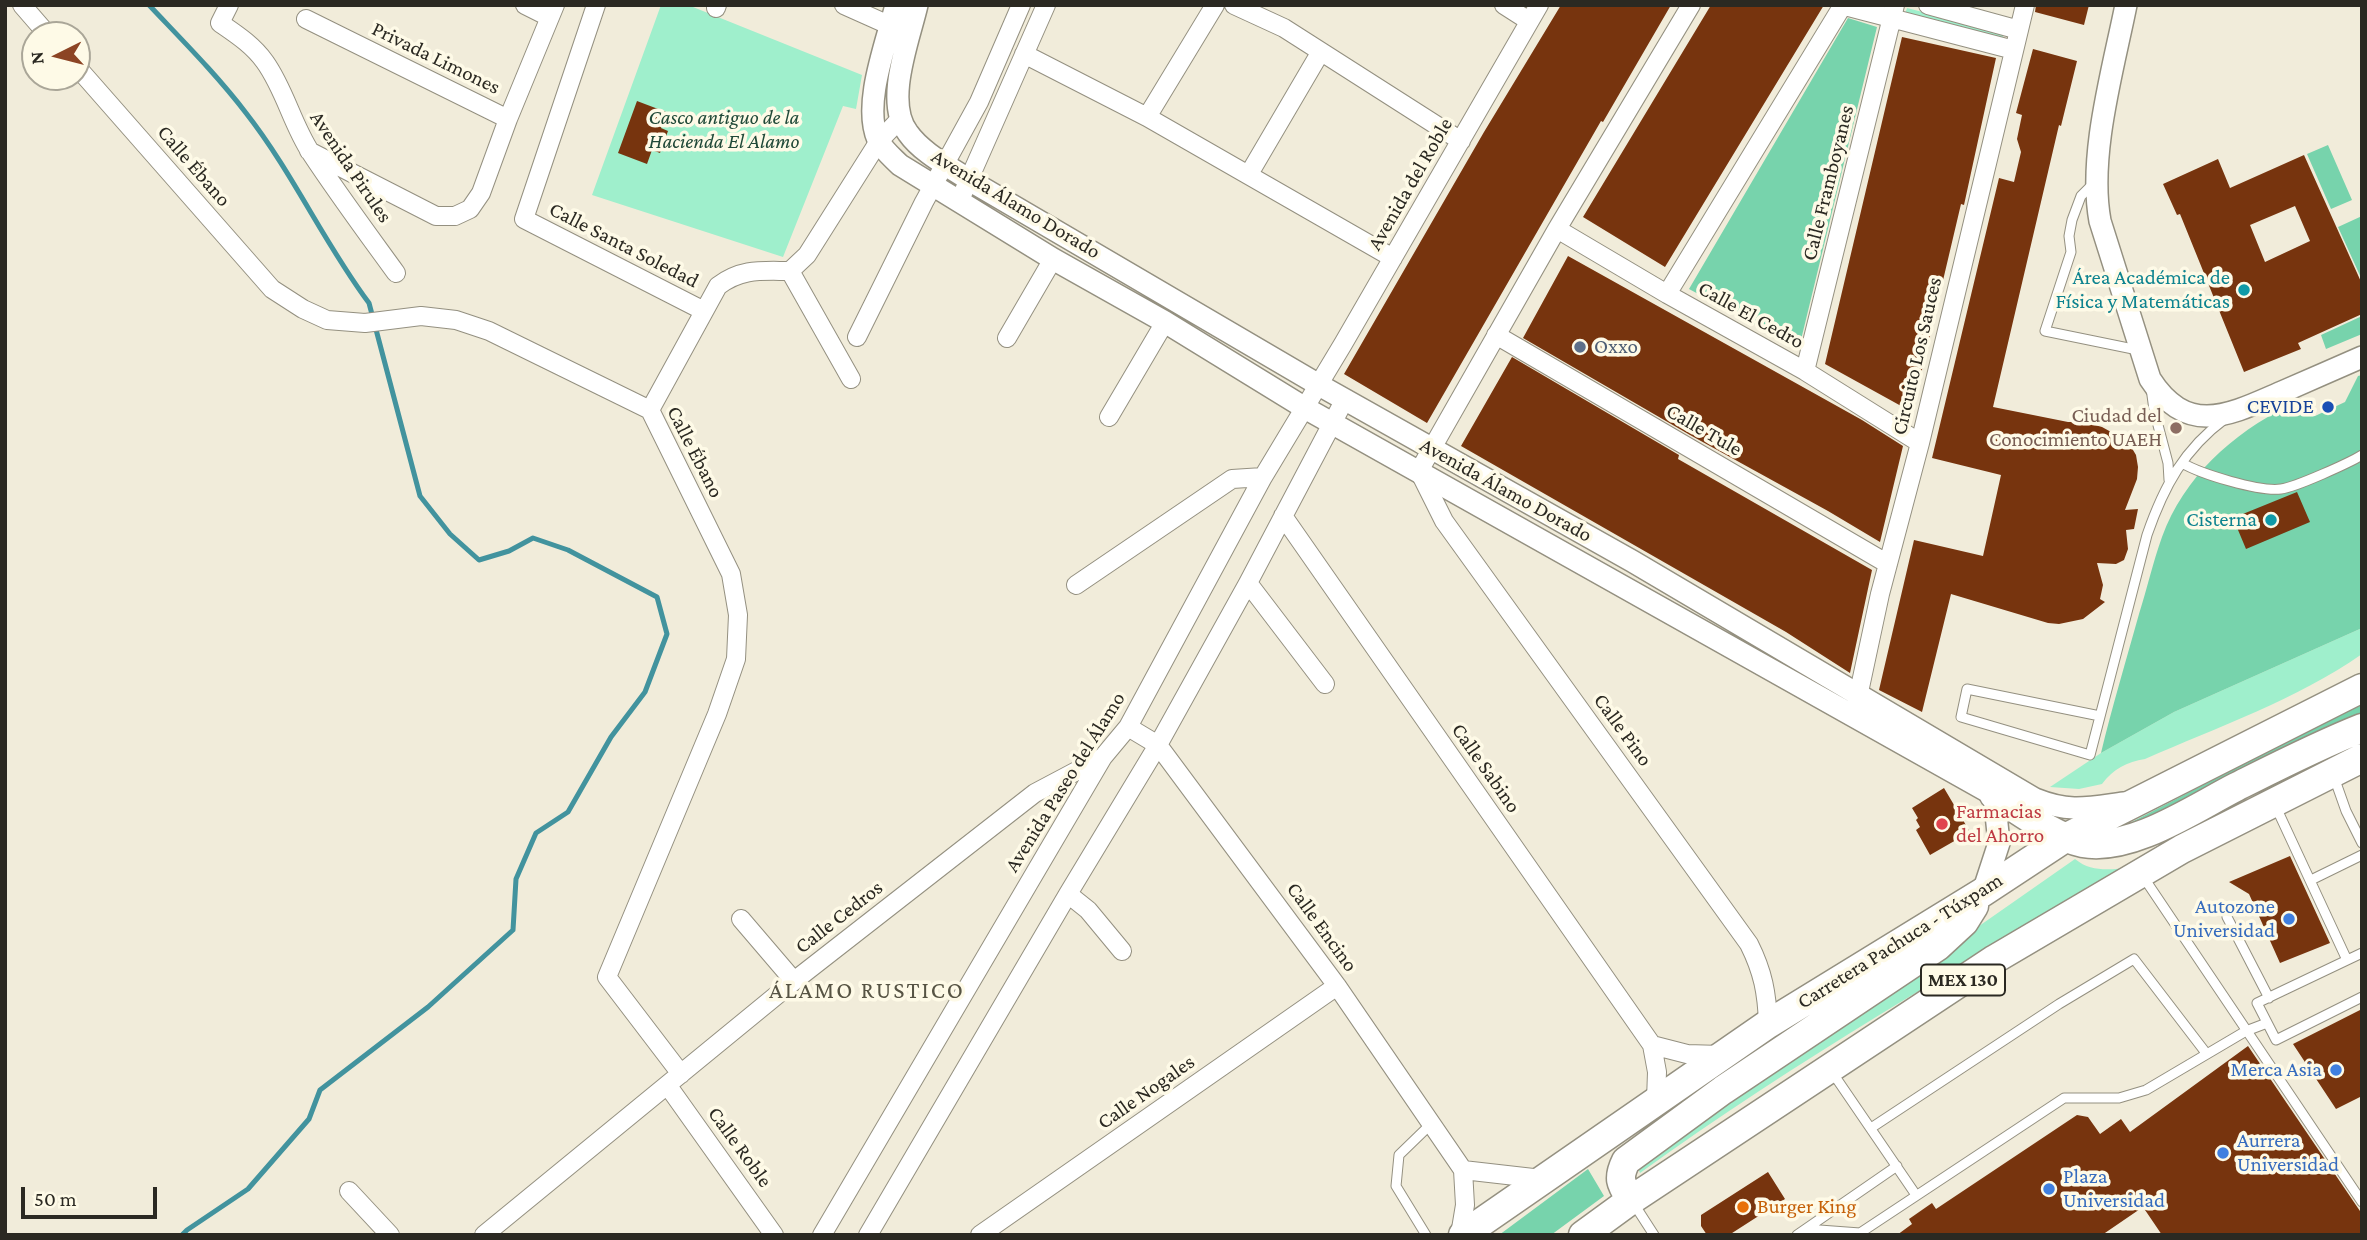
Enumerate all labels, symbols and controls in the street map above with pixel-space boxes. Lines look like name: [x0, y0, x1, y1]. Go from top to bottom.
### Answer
street label: Privada Limones: [368, 16, 504, 100]
north arrow: [21, 21, 91, 91]
text: N: [25, 51, 48, 66]
street label: Calle Framboyanes: [1797, 103, 1859, 263]
park label: Casco antiguo de la Hacienda El Alamo: [649, 105, 799, 155]
street label: Avenida Pirules: [304, 106, 398, 228]
street label: Avenida del Roble: [1362, 113, 1458, 255]
street label: Calle Ébano: [152, 120, 236, 212]
street label: Avenida Álamo Dorado: [927, 144, 1105, 264]
street label: Calle Santa Soledad: [545, 196, 703, 294]
place label: Área Académica de Física y Matemáticas: [2056, 265, 2230, 315]
street label: Circuito Los Sauces: [1887, 275, 1947, 437]
street label: Calle El Cedro: [1694, 276, 1808, 354]
marker: Área Académica de Física y Matemáticas: [2236, 282, 2252, 298]
place label: Oxxo: [1594, 334, 1638, 360]
marker: Oxxo: [1572, 339, 1588, 355]
place label: CEVIDE: [2247, 394, 2314, 420]
street label: Calle Tule: [1662, 398, 1746, 462]
marker: CEVIDE: [2320, 399, 2336, 415]
street label: Calle Ébano: [661, 402, 729, 502]
place label: Ciudad del Conocimiento UAEH: [1989, 403, 2162, 453]
marker: Ciudad del Conocimiento UAEH: [2168, 420, 2184, 436]
street label: Avenida Álamo Dorado: [1416, 432, 1596, 548]
place label: Cisterna: [2186, 507, 2257, 533]
marker: Cisterna: [2263, 512, 2279, 528]
street label: Avenida Paseo del Álamo: [999, 687, 1131, 877]
street label: Calle Pino: [1588, 689, 1658, 771]
street label: Calle Sabino: [1446, 718, 1526, 818]
place label: Farmacias del Ahorro: [1956, 799, 2044, 849]
marker: Farmacias del Ahorro: [1934, 816, 1950, 832]
street label: Carretera Pachuca - Túxpam: [1793, 867, 2007, 1015]
street label: Calle Cedros: [790, 875, 888, 959]
street label: Calle Encino: [1281, 877, 1363, 977]
place label: Autozone Universidad: [2173, 894, 2275, 944]
marker: Autozone Universidad: [2281, 911, 2297, 927]
road number: MEX 130: [1921, 964, 2005, 996]
district label: ÁLAMO RUSTICO: [771, 977, 963, 1005]
street label: Calle Nogales: [1092, 1049, 1200, 1135]
place label: Merca Asia: [2231, 1057, 2322, 1083]
marker: Merca Asia: [2328, 1062, 2344, 1078]
street label: Calle Roble: [702, 1102, 778, 1192]
place label: Aurrera Universidad: [2237, 1128, 2339, 1178]
marker: Aurrera Universidad: [2215, 1145, 2231, 1161]
place label: Plaza Universidad: [2063, 1164, 2165, 1214]
scale bar: [24, 1174, 161, 1218]
marker: Plaza Universidad: [2041, 1181, 2057, 1197]
text: 50 m: [34, 1187, 77, 1211]
place label: Burger King: [1757, 1194, 1856, 1220]
marker: Burger King: [1735, 1199, 1751, 1215]

